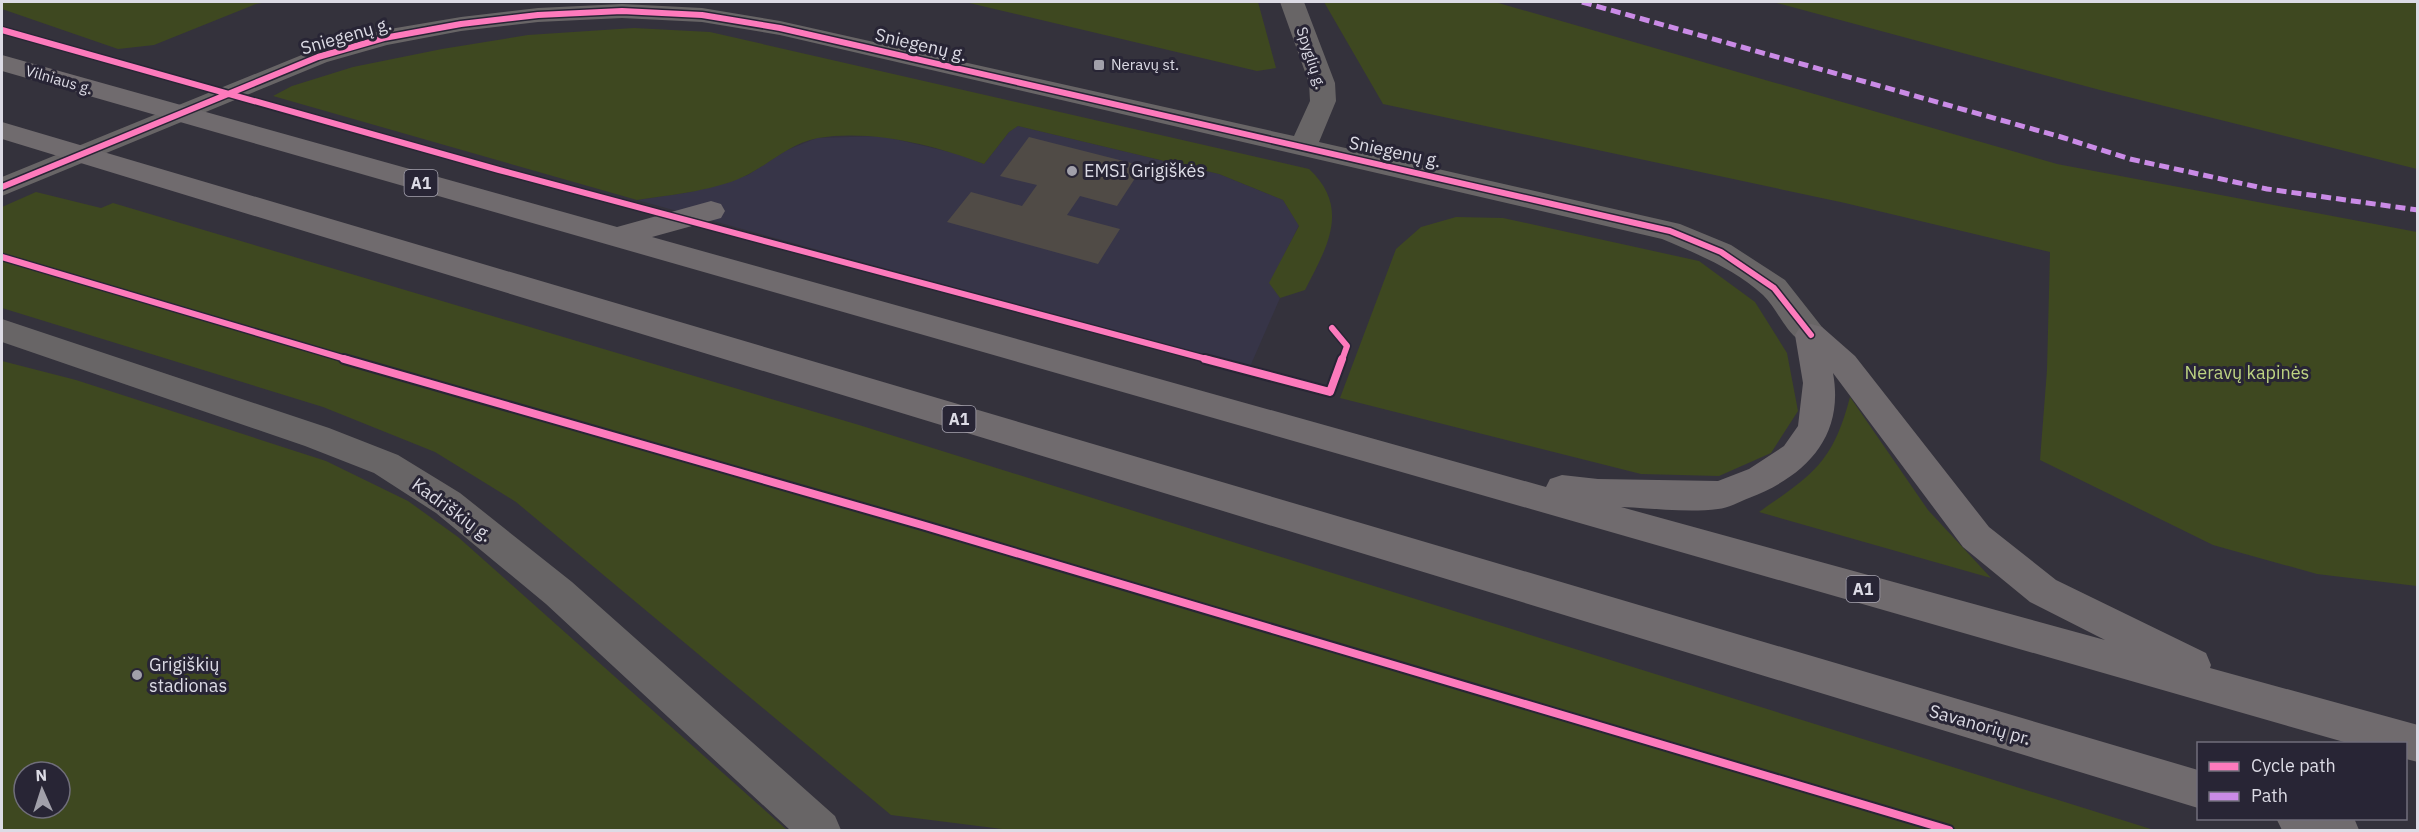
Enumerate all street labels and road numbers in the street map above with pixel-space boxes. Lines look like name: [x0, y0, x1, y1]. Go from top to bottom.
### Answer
street label: Sniegenų g.: [298, 12, 394, 59]
street label: Sniegenų g.: [873, 23, 969, 66]
street label: Spyglių g.: [1292, 24, 1330, 91]
street label: Vilniaus g.: [23, 61, 95, 98]
street label: Sniegenų g.: [1347, 131, 1443, 172]
road number: A1: [404, 170, 438, 196]
road number: A1: [942, 406, 976, 432]
street label: Kadriškių g.: [407, 473, 497, 547]
road number: A1: [1846, 576, 1880, 602]
street label: Savanorių pr.: [1927, 699, 2034, 750]

